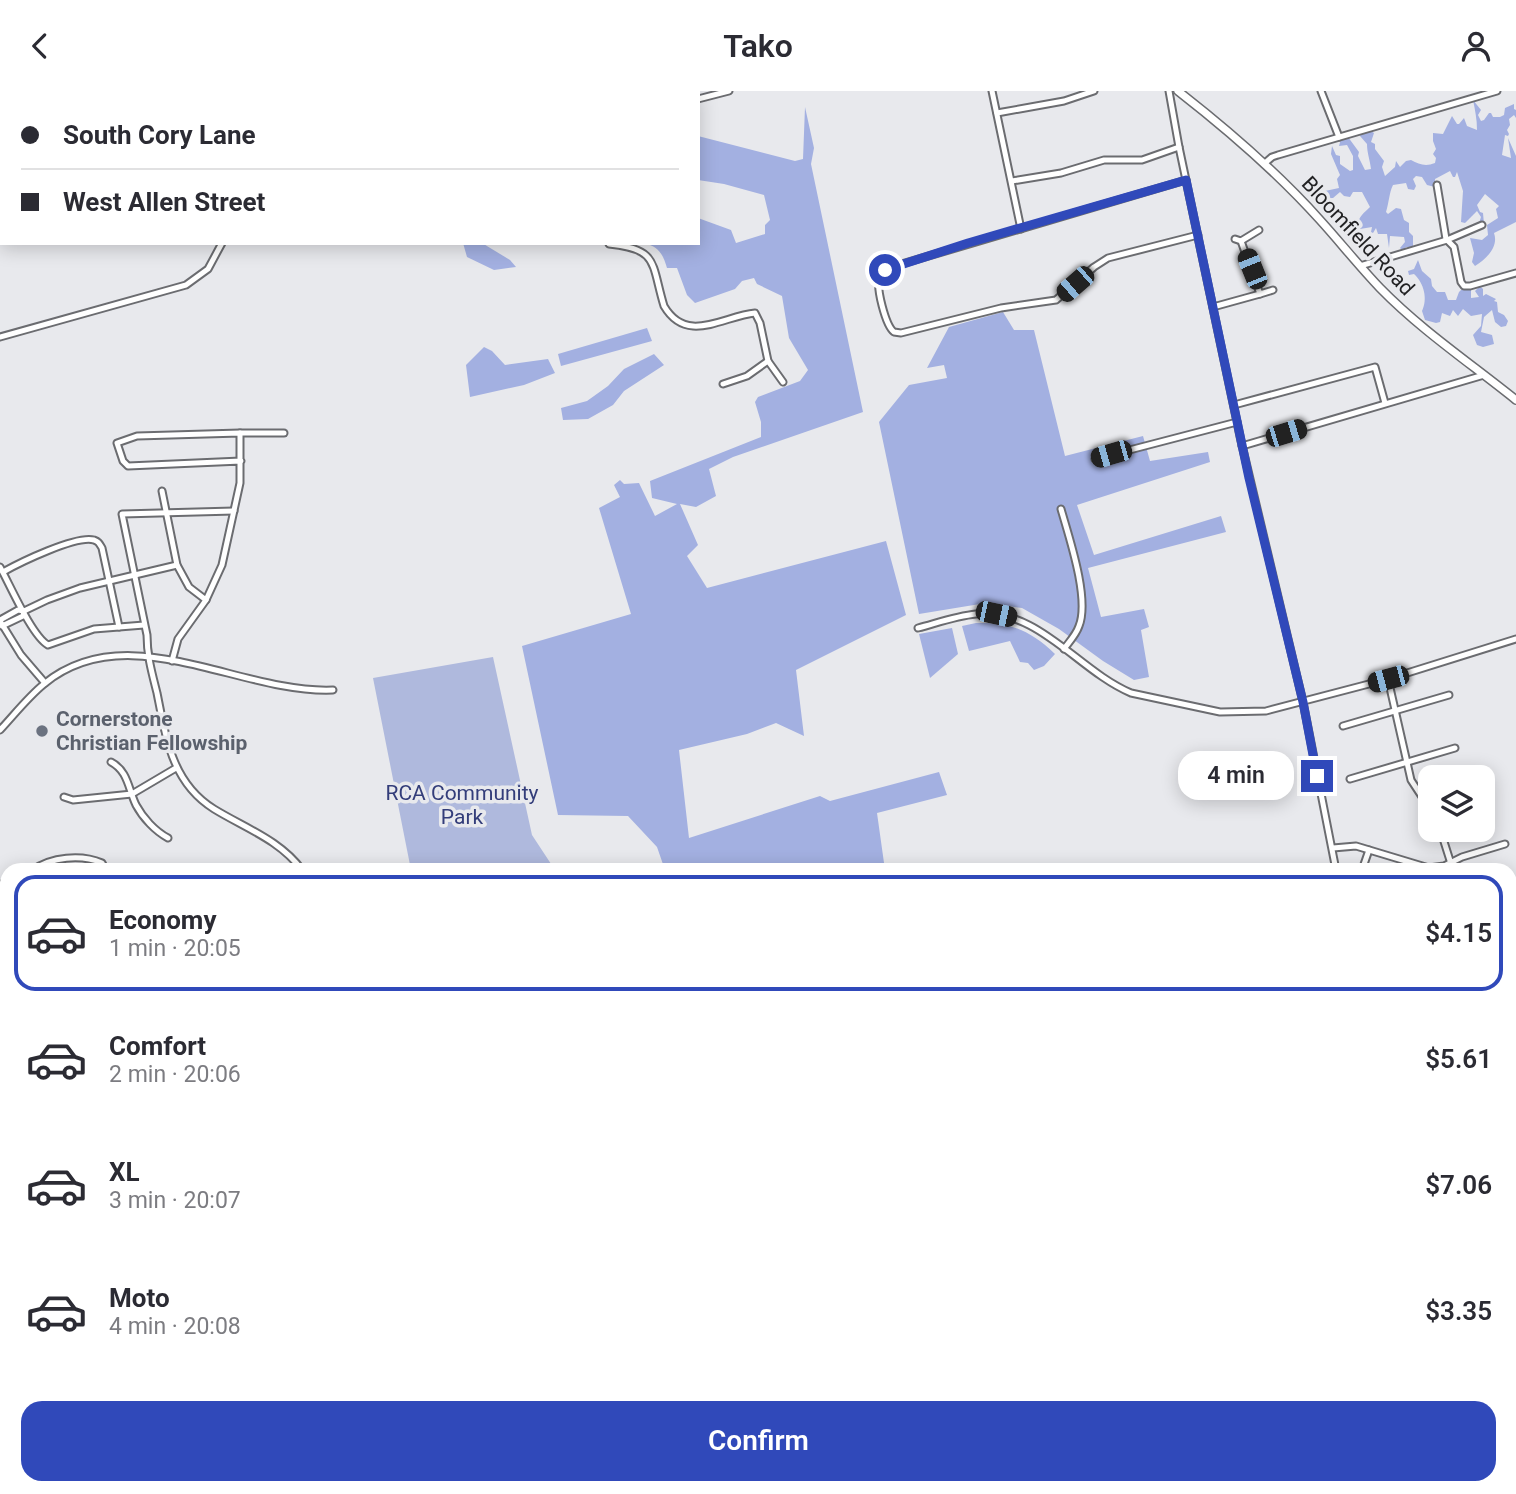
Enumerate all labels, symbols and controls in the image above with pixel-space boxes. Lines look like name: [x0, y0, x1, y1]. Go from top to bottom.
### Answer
icon: back: [21, 27, 59, 65]
text: Tako: [723, 27, 793, 65]
icon: person: [1457, 27, 1495, 65]
text: South Cory Lane: [63, 120, 256, 150]
street label: Bloomfield Road: [1297, 172, 1419, 300]
text: West Allen Street: [63, 187, 265, 217]
car: [1235, 246, 1270, 292]
route start: [869, 254, 901, 286]
car: [1053, 262, 1098, 306]
car: [1263, 417, 1310, 449]
car: [1088, 438, 1135, 470]
car: [974, 599, 1019, 629]
car: [1365, 663, 1412, 695]
place label: Cornerstone Christian Fellowship: [56, 707, 248, 755]
marker: Cornerstone Christian Fellowship: [34, 723, 50, 739]
callout: 4 min: [1177, 751, 1292, 801]
route end: [1301, 760, 1333, 792]
text: 4 min: [1207, 762, 1265, 789]
map controls: [1418, 765, 1495, 842]
button: layers: [1418, 765, 1495, 842]
park label: RCA Community Park: [385, 781, 539, 829]
icon: car: [25, 902, 88, 965]
text: Economy: [109, 905, 216, 935]
text: $4.15: [1425, 918, 1492, 948]
text: 1 min · 20:05: [109, 935, 241, 962]
icon: car: [25, 1028, 88, 1091]
text: Comfort: [109, 1031, 206, 1061]
text: $5.61: [1425, 1044, 1492, 1074]
text: 2 min · 20:06: [109, 1061, 241, 1088]
icon: car: [25, 1154, 88, 1217]
text: XL: [109, 1157, 140, 1187]
text: $7.06: [1425, 1170, 1492, 1200]
text: 3 min · 20:07: [109, 1187, 241, 1214]
icon: car: [25, 1280, 88, 1343]
text: Moto: [109, 1283, 170, 1313]
text: $3.35: [1425, 1296, 1492, 1326]
text: 4 min · 20:08: [109, 1313, 241, 1340]
button: Confirm: [21, 1401, 1496, 1481]

